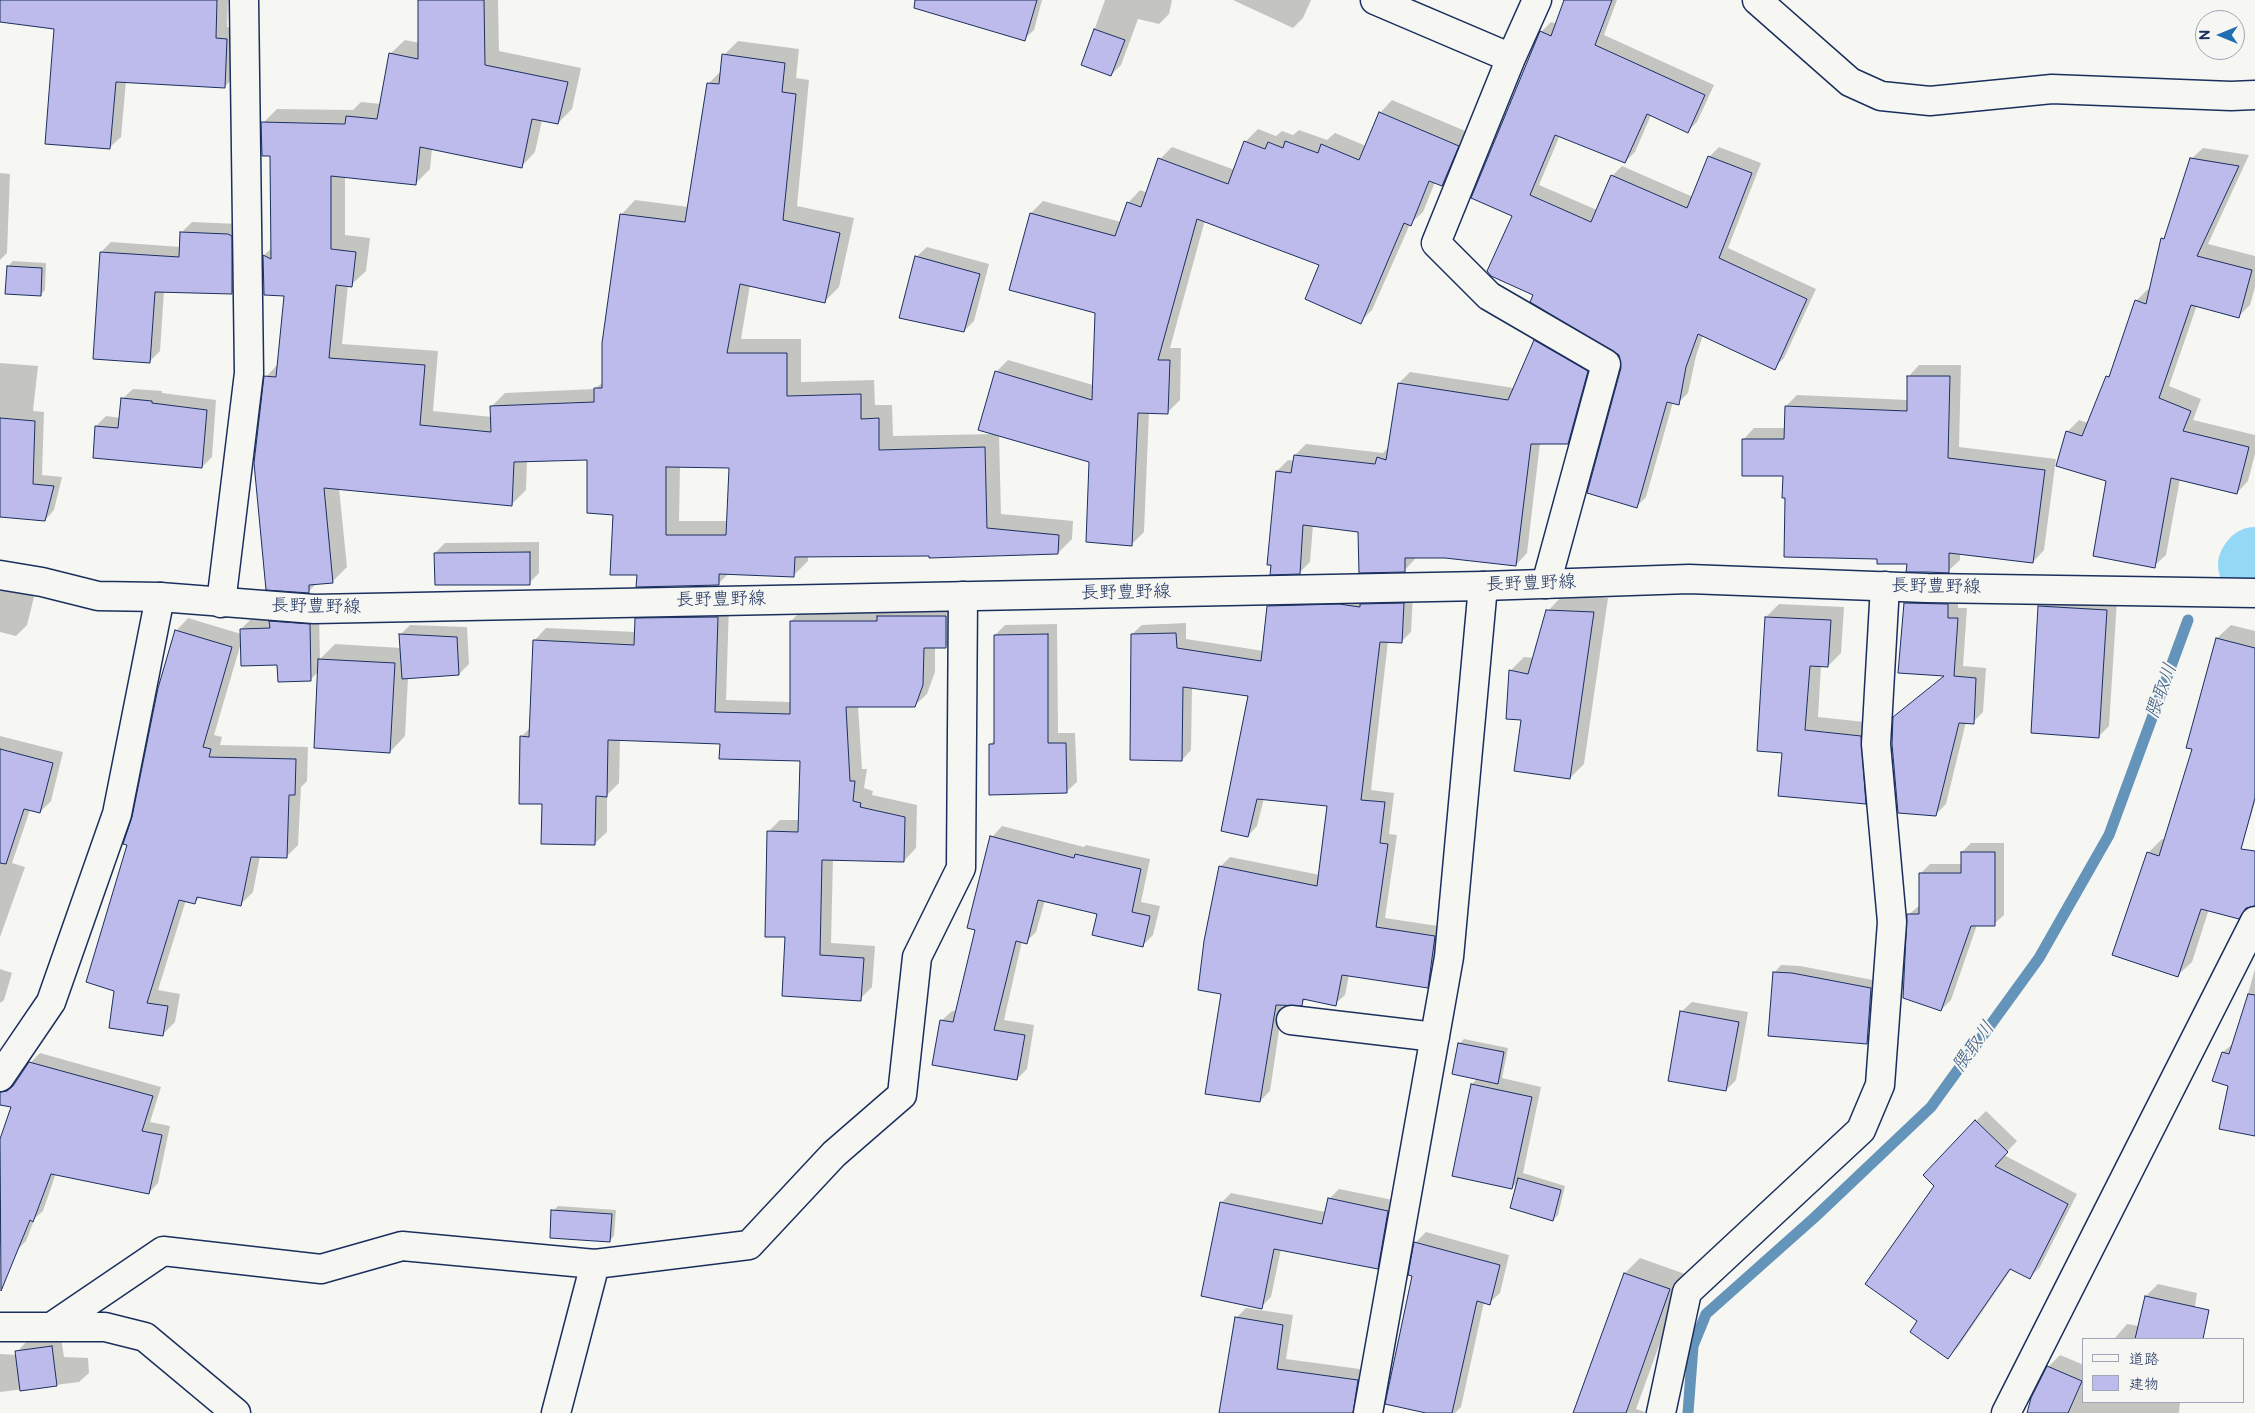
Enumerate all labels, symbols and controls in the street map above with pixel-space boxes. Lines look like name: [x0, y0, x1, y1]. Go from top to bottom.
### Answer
north arrow: [2195, 10, 2245, 60]
text: N: [2197, 30, 2214, 40]
street label: 長野豊野線: [1486, 572, 1576, 596]
street label: 長野豊野線: [1891, 575, 1981, 599]
street label: 長野豊野線: [1081, 581, 1171, 605]
street label: 長野豊野線: [676, 588, 766, 612]
street label: 長野豊野線: [271, 595, 361, 619]
water label: 隈取川: [2142, 660, 2182, 722]
water label: 隈取川: [1948, 1017, 2000, 1077]
legend: [2082, 1338, 2245, 1403]
text: 道路: [2129, 1350, 2159, 1369]
text: 建物: [2129, 1375, 2159, 1394]

